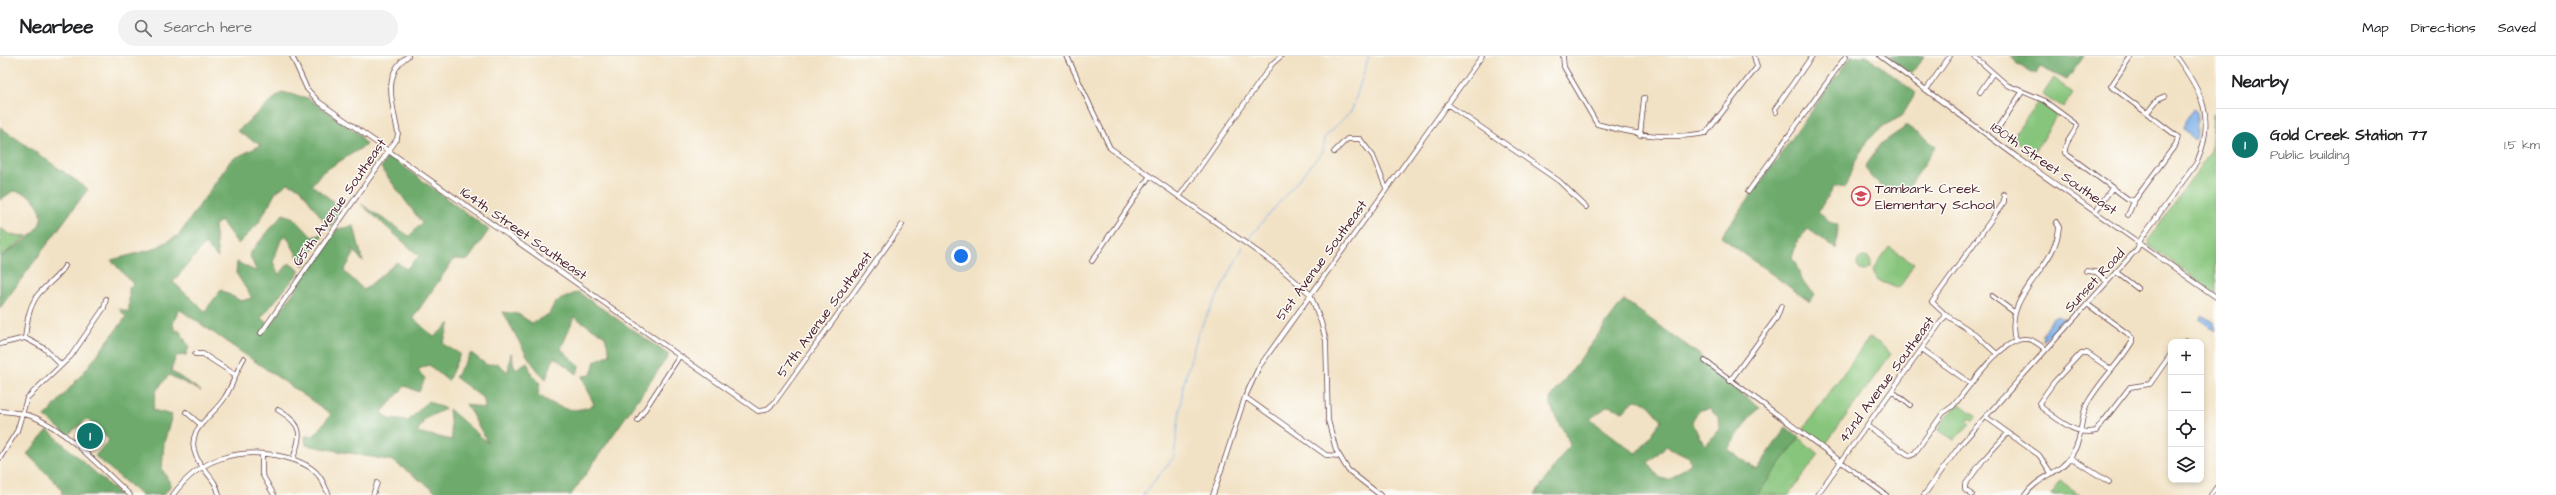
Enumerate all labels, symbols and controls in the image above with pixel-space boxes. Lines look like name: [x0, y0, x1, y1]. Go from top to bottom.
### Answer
search box: [118, 10, 398, 46]
text: Nearbee: [20, 14, 94, 41]
icon: search: [132, 17, 154, 39]
text: Search here: [164, 17, 252, 38]
text: Map: [2362, 18, 2389, 38]
text: Directions: [2411, 18, 2476, 38]
text: Saved: [2498, 18, 2536, 38]
text: Nearby: [2232, 70, 2289, 94]
street label: 180th Street Southeast: [1986, 117, 2121, 220]
text: Gold Creek Station 77: [2270, 125, 2427, 146]
street label: 65th Avenue Southeast: [288, 134, 392, 271]
text: 1: [2244, 136, 2246, 154]
text: 1.5 km: [2504, 136, 2540, 154]
text: Public building: [2270, 146, 2349, 164]
place label: Tambark Creek Elementary School: [1875, 179, 1995, 215]
street label: 164th Street Southeast: [456, 182, 591, 286]
school or university icon: Tambark Creek Elementary School: [1850, 185, 1872, 207]
street label: 51st Avenue Southeast: [1271, 196, 1373, 325]
street label: Sunset Road: [2060, 244, 2130, 317]
your location: [951, 246, 971, 266]
street label: 57th Avenue Southeast: [772, 247, 878, 382]
street label: 42nd Avenue Southeast: [1834, 312, 1940, 447]
map controls: [2168, 339, 2204, 483]
button: +: [2168, 339, 2204, 375]
button: −: [2168, 375, 2204, 411]
button: locate: [2168, 411, 2204, 447]
pin: 1: [77, 421, 103, 451]
button: layers: [2168, 447, 2204, 483]

